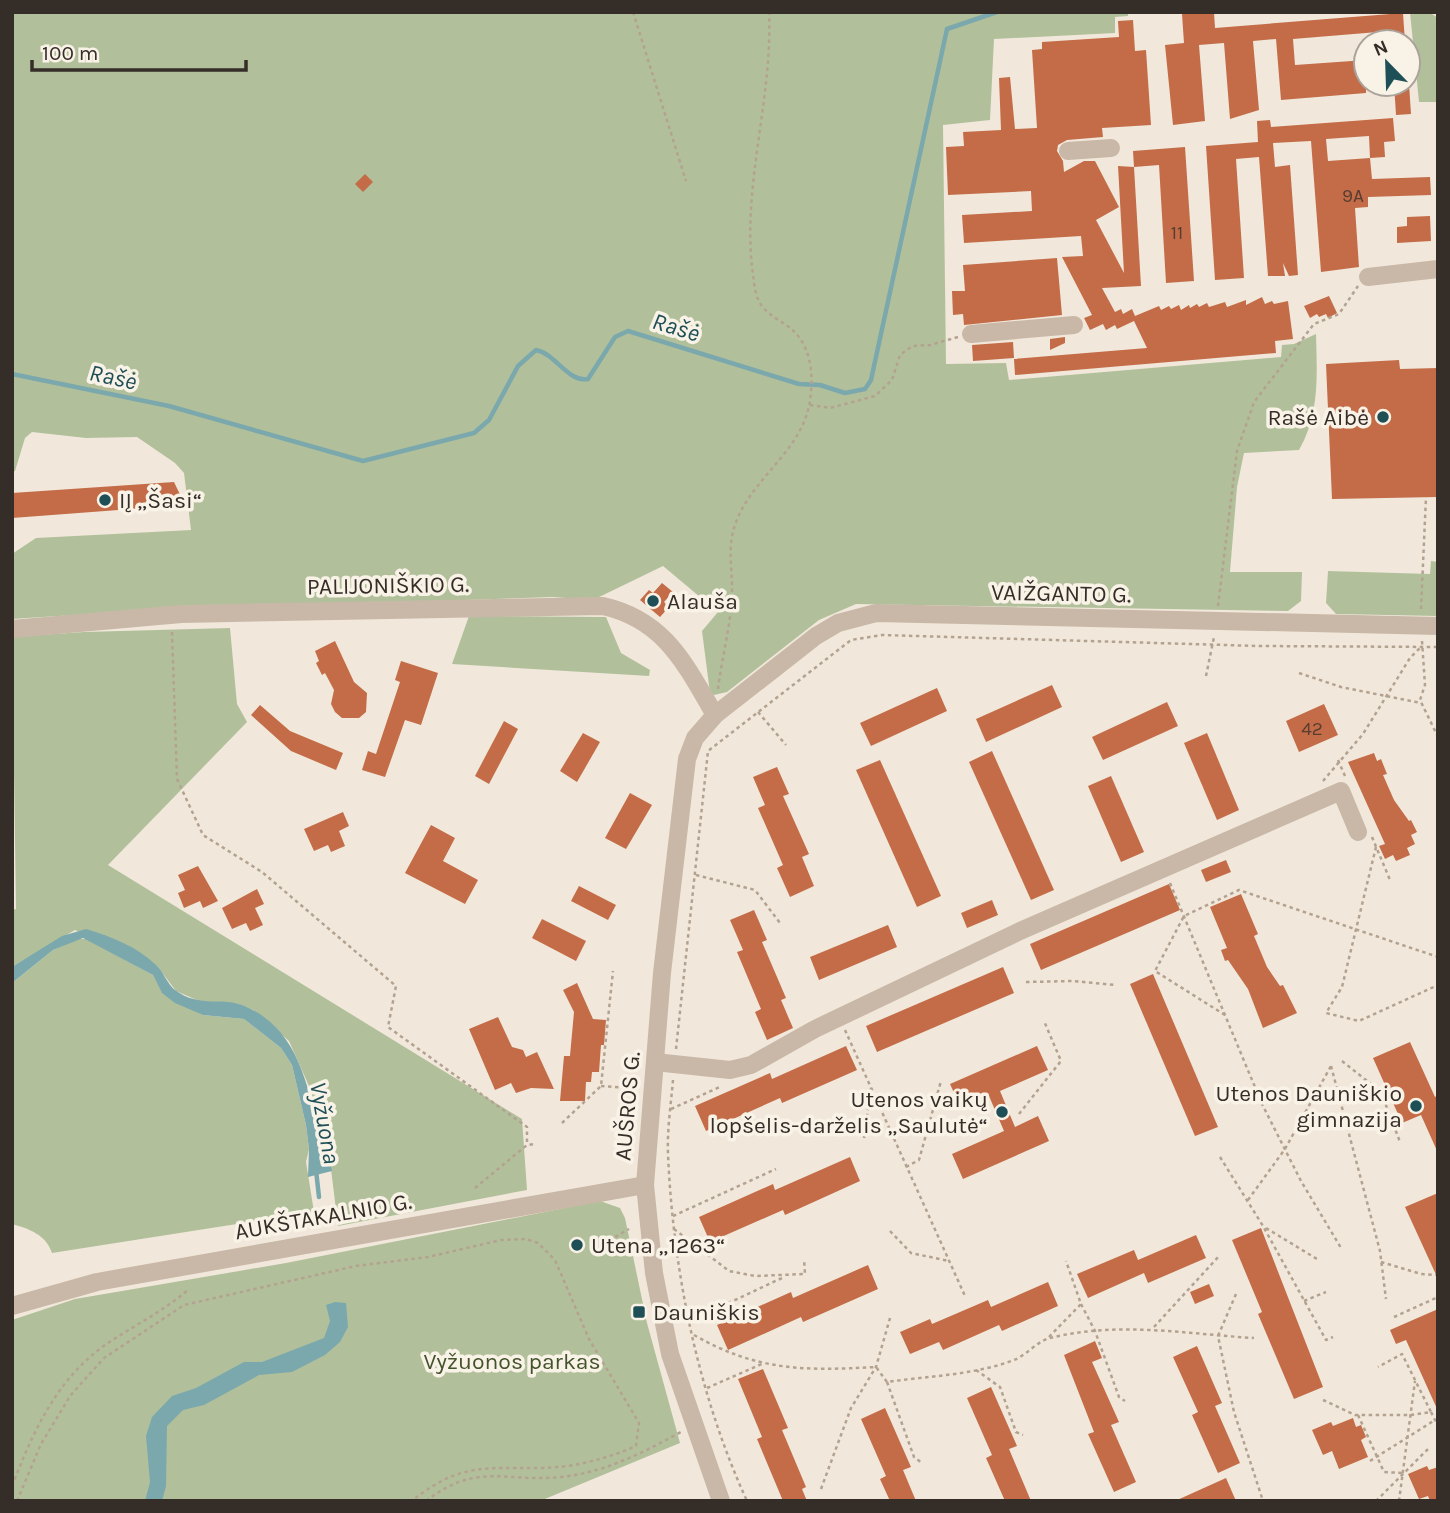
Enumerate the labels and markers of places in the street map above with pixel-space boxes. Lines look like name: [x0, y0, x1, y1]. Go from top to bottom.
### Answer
place label: Rašė Aibė: [1267, 404, 1369, 431]
marker: Rašė Aibė: [1375, 409, 1391, 425]
place label: IĮ „Šasi“: [119, 487, 202, 514]
marker: IĮ „Šasi“: [97, 492, 113, 508]
place label: Alauša: [667, 588, 738, 615]
marker: Alauša: [645, 593, 661, 609]
place label: Utenos Dauniškio gimnazija: [1216, 1080, 1402, 1133]
place label: Utenos vaikų lopšelis-darželis „Saulutė“: [710, 1086, 988, 1139]
marker: Utenos Dauniškio gimnazija: [1408, 1098, 1424, 1114]
marker: Utenos vaikų lopšelis-darželis „Saulutė“: [994, 1104, 1010, 1120]
place label: Utena „1263“: [591, 1232, 725, 1259]
marker: Utena „1263“: [569, 1237, 585, 1253]
place label: Dauniškis: [653, 1299, 760, 1326]
marker: Dauniškis: [631, 1304, 647, 1320]

